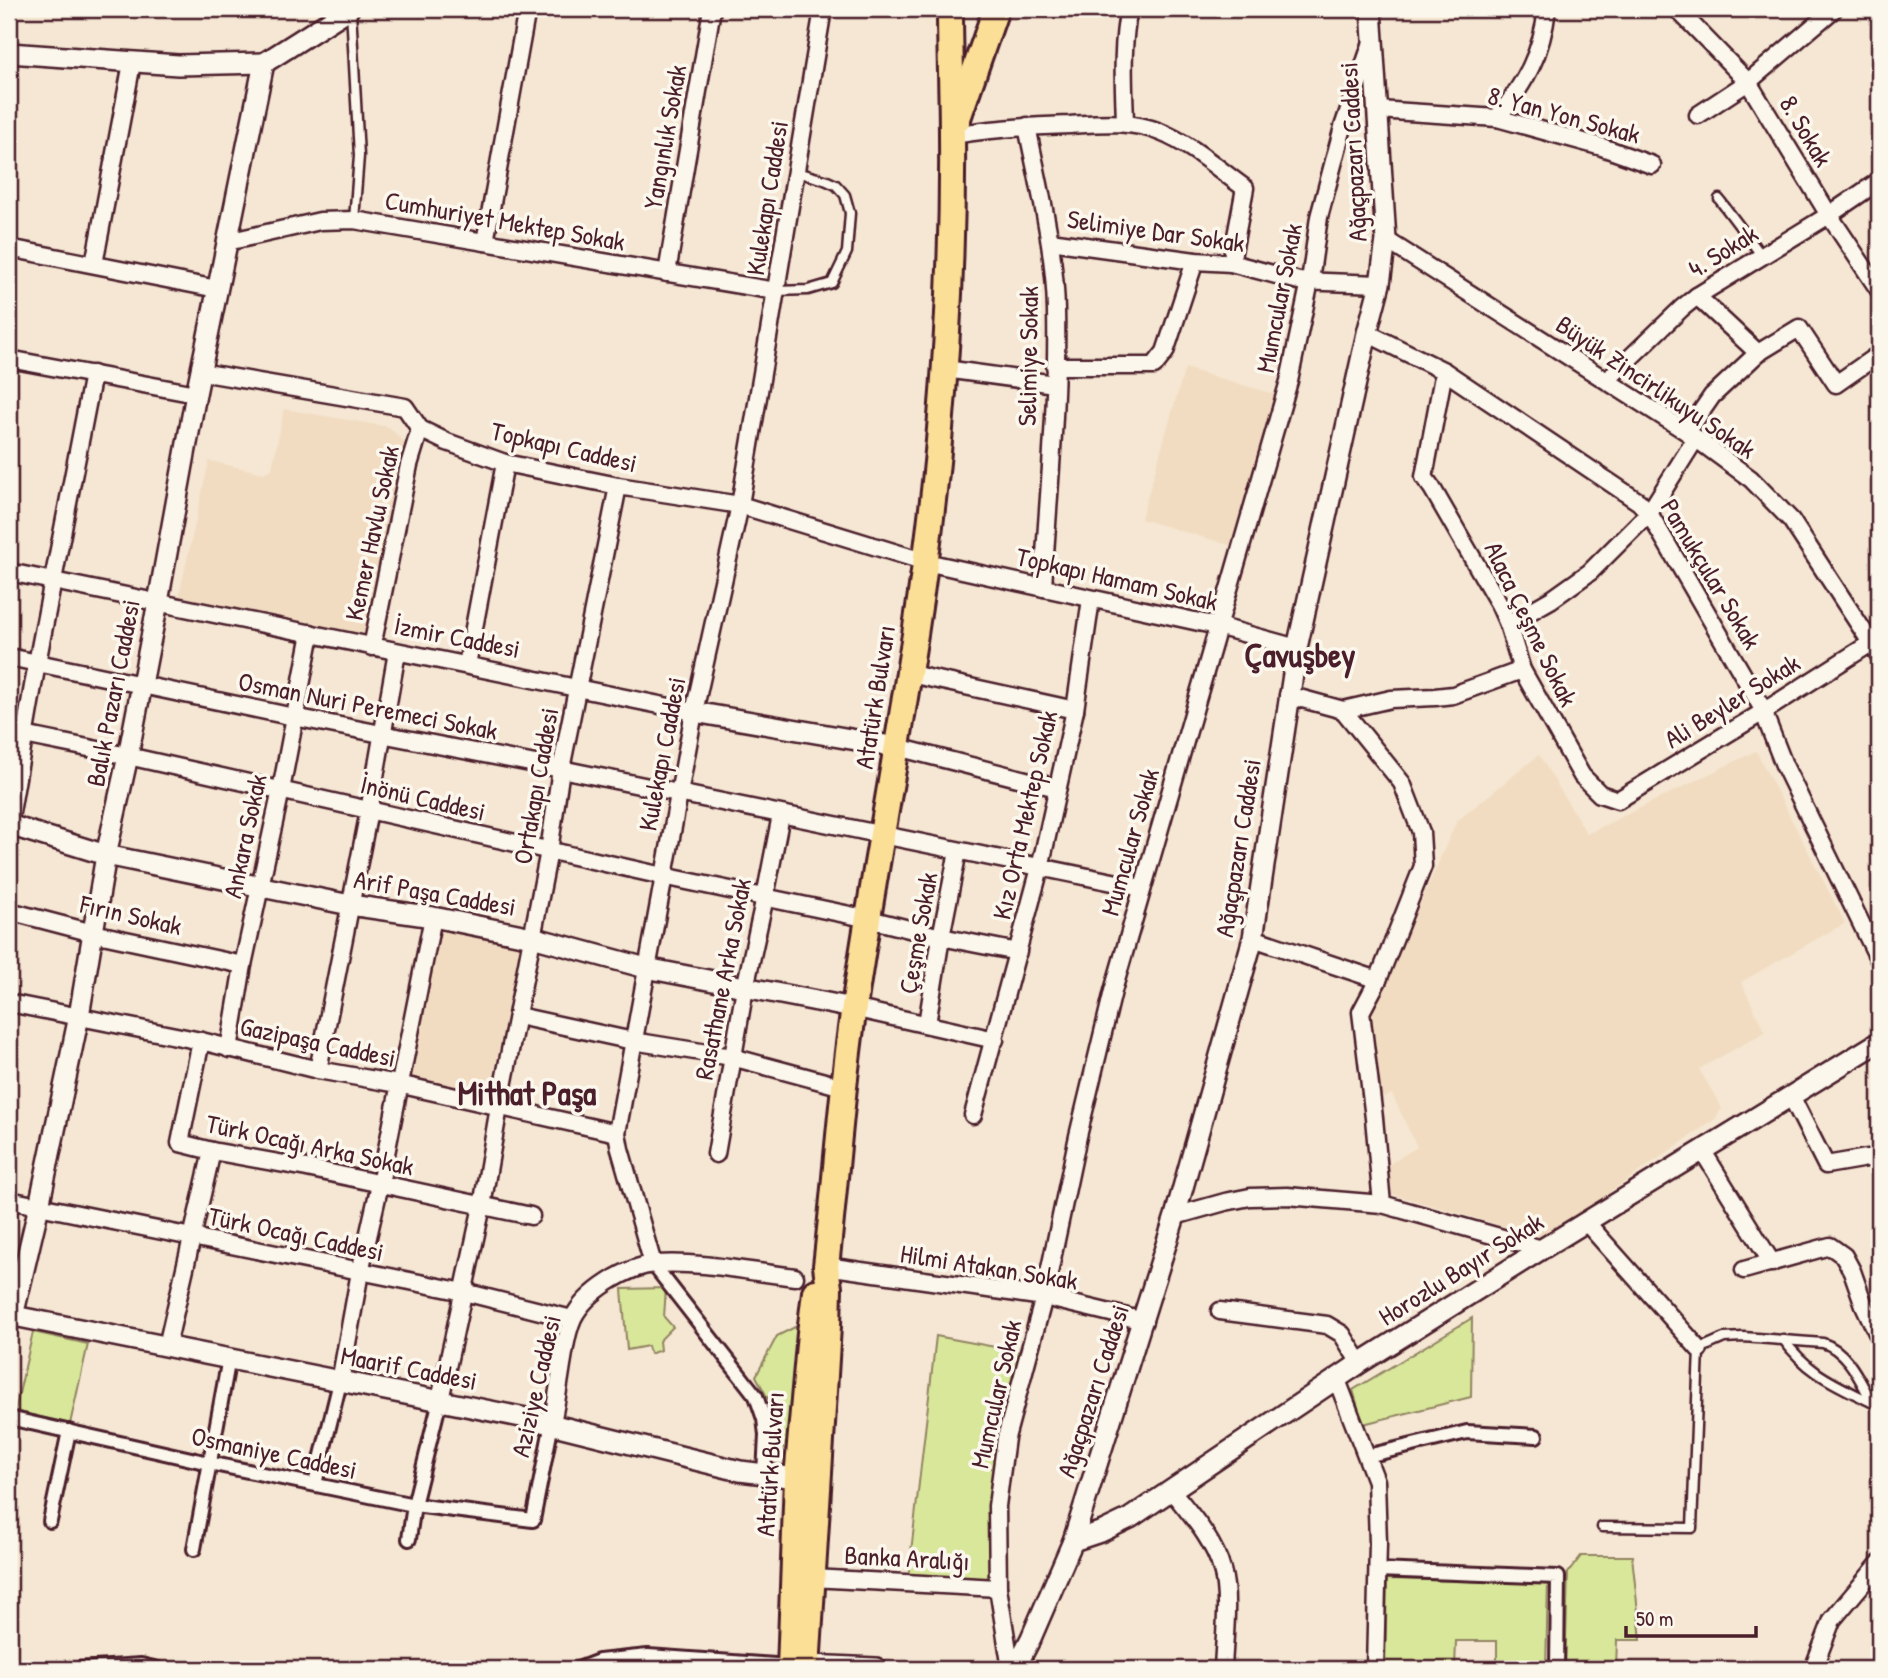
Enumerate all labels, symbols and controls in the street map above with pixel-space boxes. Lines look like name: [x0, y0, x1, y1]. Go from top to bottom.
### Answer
street label: Ağaçpazarı Caddesi: [1330, 61, 1375, 243]
street label: Yangınlık Sokak: [635, 62, 694, 212]
street label: 8. Yan Yon Sokak: [1484, 77, 1644, 152]
street label: 8. Sokak: [1772, 89, 1841, 173]
street label: Kulekapı Caddesi: [737, 118, 796, 278]
street label: Cumhuriyet Mektep Sokak: [382, 182, 628, 259]
street label: Selimiye Dar Sokak: [1065, 201, 1247, 260]
street label: 4. Sokak: [1681, 216, 1764, 285]
street label: Mumcular Sokak: [1247, 220, 1310, 376]
street label: Selimiye Sokak: [1009, 285, 1046, 426]
street label: Büyük Zincirlikuyu Sokak: [1550, 307, 1763, 467]
street label: Topkapı Caddesi: [488, 413, 640, 480]
street label: Kemer Havlu Sokak: [336, 442, 407, 624]
street label: Pamukçular Sokak: [1653, 492, 1770, 656]
street label: Alaca Çeşme Sokak: [1477, 536, 1586, 712]
street label: Topkapı Hamam Sokak: [1013, 538, 1221, 619]
street label: Balık Pazarı Caddesi: [77, 596, 148, 789]
street label: İzmir Caddesi: [391, 607, 523, 666]
street label: Atatürk Bulvarı: [846, 623, 903, 771]
district label: Çavuşbey: [1245, 633, 1355, 679]
street label: Ali Beyler Sokak: [1657, 645, 1806, 756]
street label: Osman Nuri Peremeci Sokak: [235, 663, 501, 748]
street label: Kulekapı Caddesi: [629, 674, 694, 834]
street label: Ortakapı Caddesi: [505, 705, 566, 867]
street label: Kız Orta Mektep Sokak: [983, 707, 1066, 923]
street label: Ağaçpazarı Caddesi: [1206, 756, 1269, 940]
street label: Mumcular Sokak: [1092, 764, 1167, 919]
street label: İnönü Caddesi: [357, 766, 489, 829]
street label: Ankara Sokak: [214, 771, 275, 901]
street label: Arif Paşa Caddesi: [351, 861, 519, 924]
street label: Çeşme Sokak: [890, 869, 945, 996]
street label: Rasathane Arka Sokak: [686, 875, 759, 1082]
street label: Fırın Sokak: [76, 886, 186, 943]
street label: Gazipaşa Caddesi: [237, 1008, 399, 1075]
district label: Mithat Paşa: [458, 1071, 596, 1115]
street label: Türk Ocağı Arka Sokak: [203, 1105, 417, 1184]
street label: Türk Ocağı Caddesi: [205, 1198, 387, 1269]
street label: Horozlu Bayır Sokak: [1372, 1204, 1550, 1333]
street label: Hilmi Atakan Sokak: [898, 1235, 1080, 1298]
street label: Ağaçpazarı Caddesi: [1048, 1300, 1137, 1482]
street label: Aziziye Caddesi: [502, 1311, 569, 1460]
street label: Mumcular Sokak: [961, 1316, 1030, 1472]
street label: Maarif Caddesi: [338, 1337, 480, 1398]
street label: Atatürk Bulvarı: [747, 1390, 792, 1537]
street label: Osmaniye Caddesi: [188, 1418, 360, 1487]
street label: Banka Aralığı: [844, 1537, 970, 1578]
scale bar: [1626, 1594, 1755, 1638]
text: 50 m: [1636, 1604, 1673, 1633]

